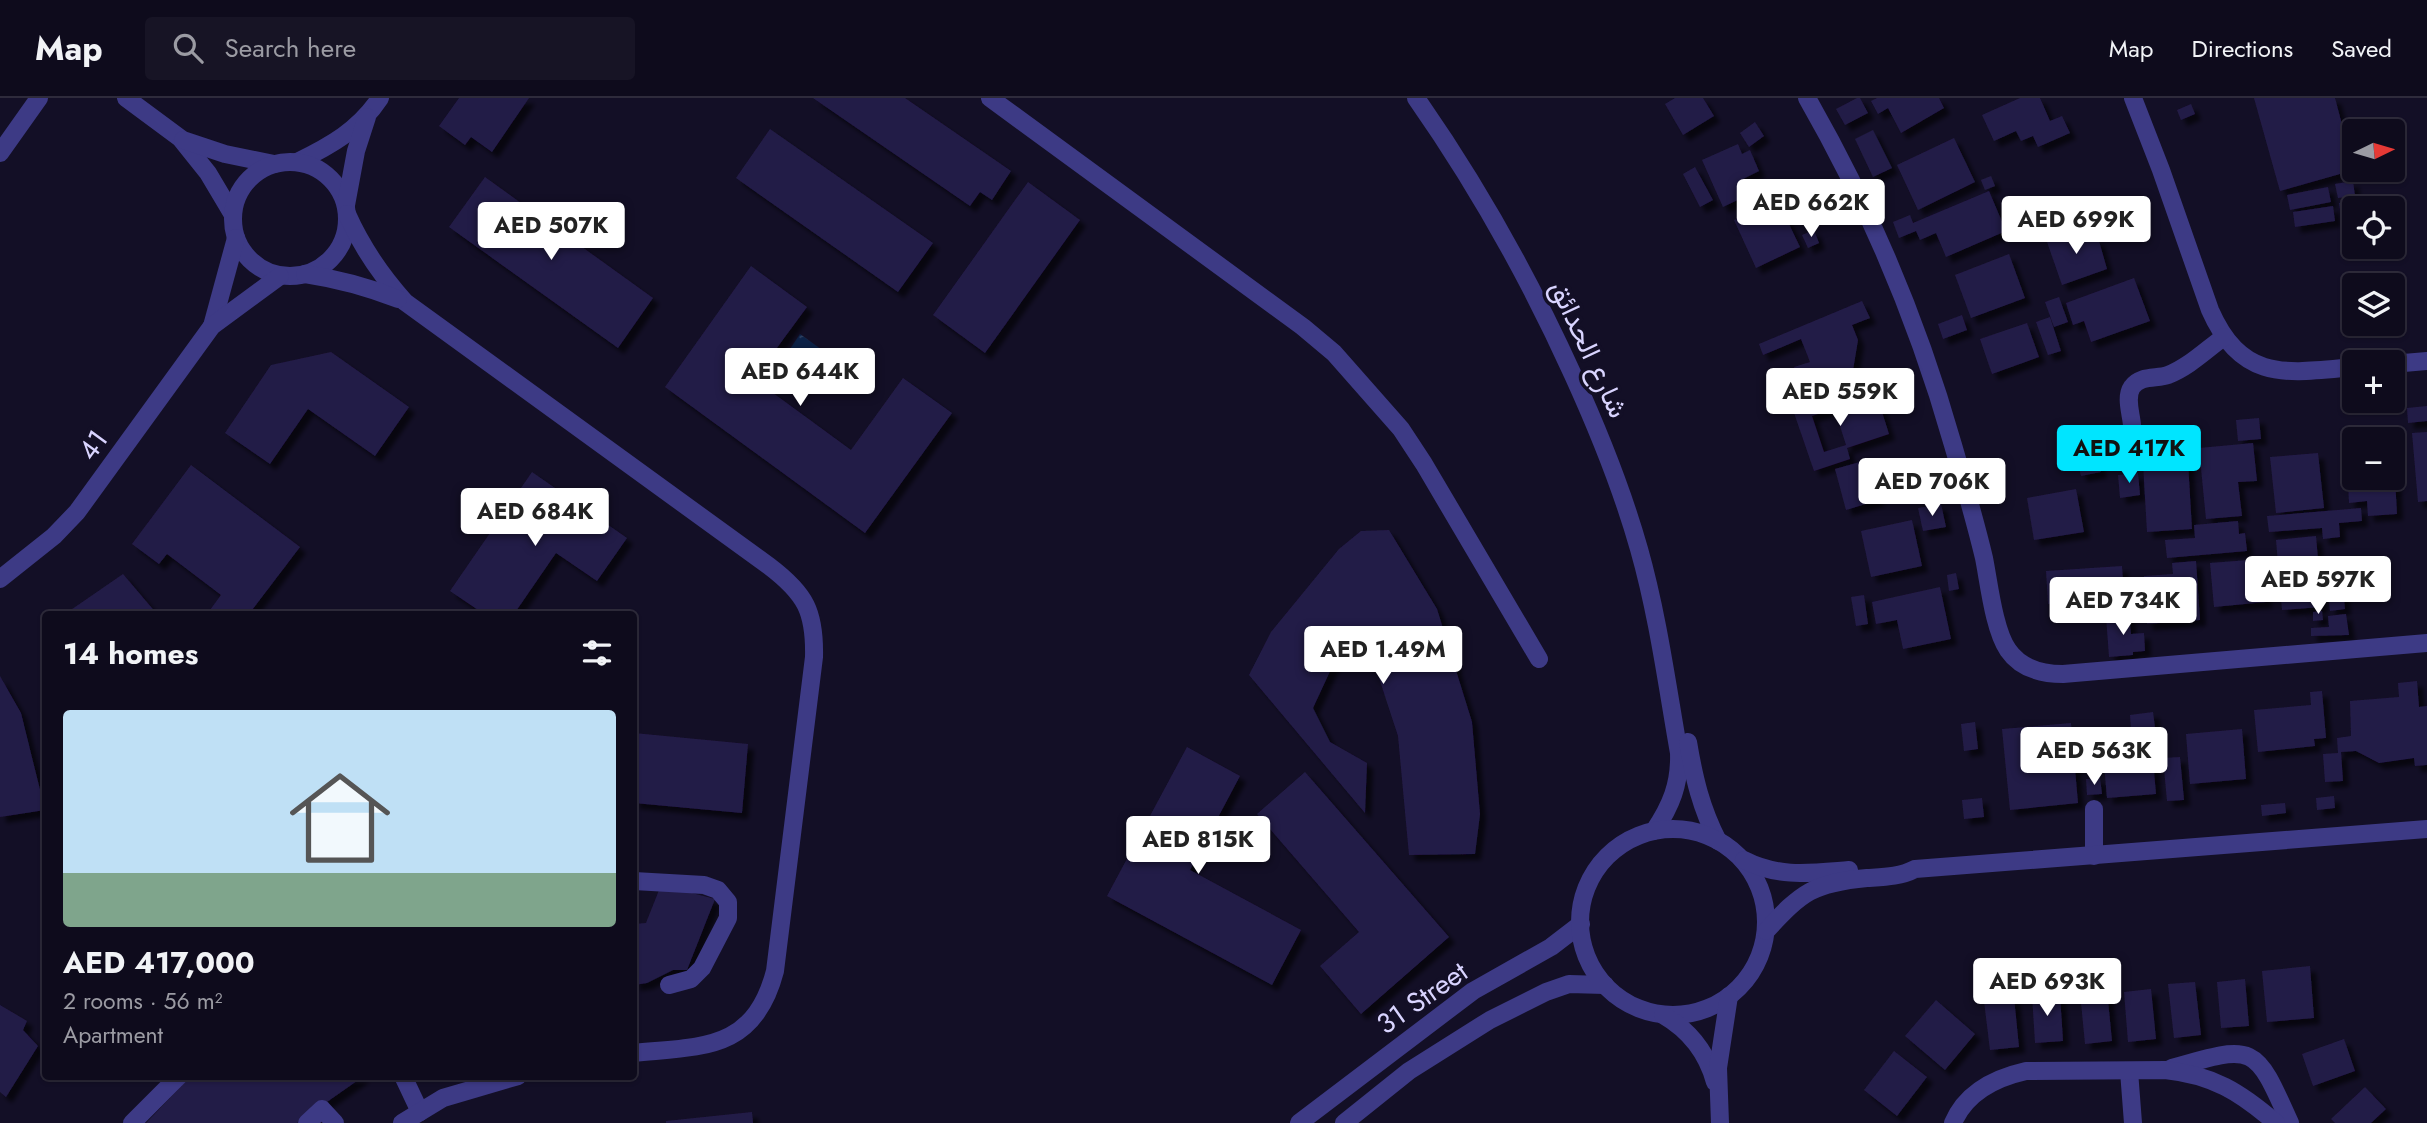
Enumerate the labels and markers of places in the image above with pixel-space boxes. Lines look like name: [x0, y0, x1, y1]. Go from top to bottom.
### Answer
pin: AED 662K: [1739, 180, 1883, 239]
pin: AED 699K: [2004, 197, 2148, 256]
pin: AED 507K: [479, 202, 623, 262]
pin: AED 644K: [728, 348, 872, 408]
pin: AED 559K: [1768, 368, 1912, 428]
pin: AED 417K: [2057, 426, 2201, 485]
pin: AED 706K: [1860, 458, 2004, 518]
pin: AED 684K: [463, 489, 607, 548]
pin: AED 597K: [2246, 556, 2390, 616]
pin: AED 734K: [2051, 578, 2195, 637]
pin: AED 1.49M: [1303, 626, 1463, 686]
pin: AED 563K: [2022, 728, 2166, 787]
pin: AED 815K: [1126, 816, 1270, 876]
pin: AED 693K: [1975, 958, 2119, 1018]

